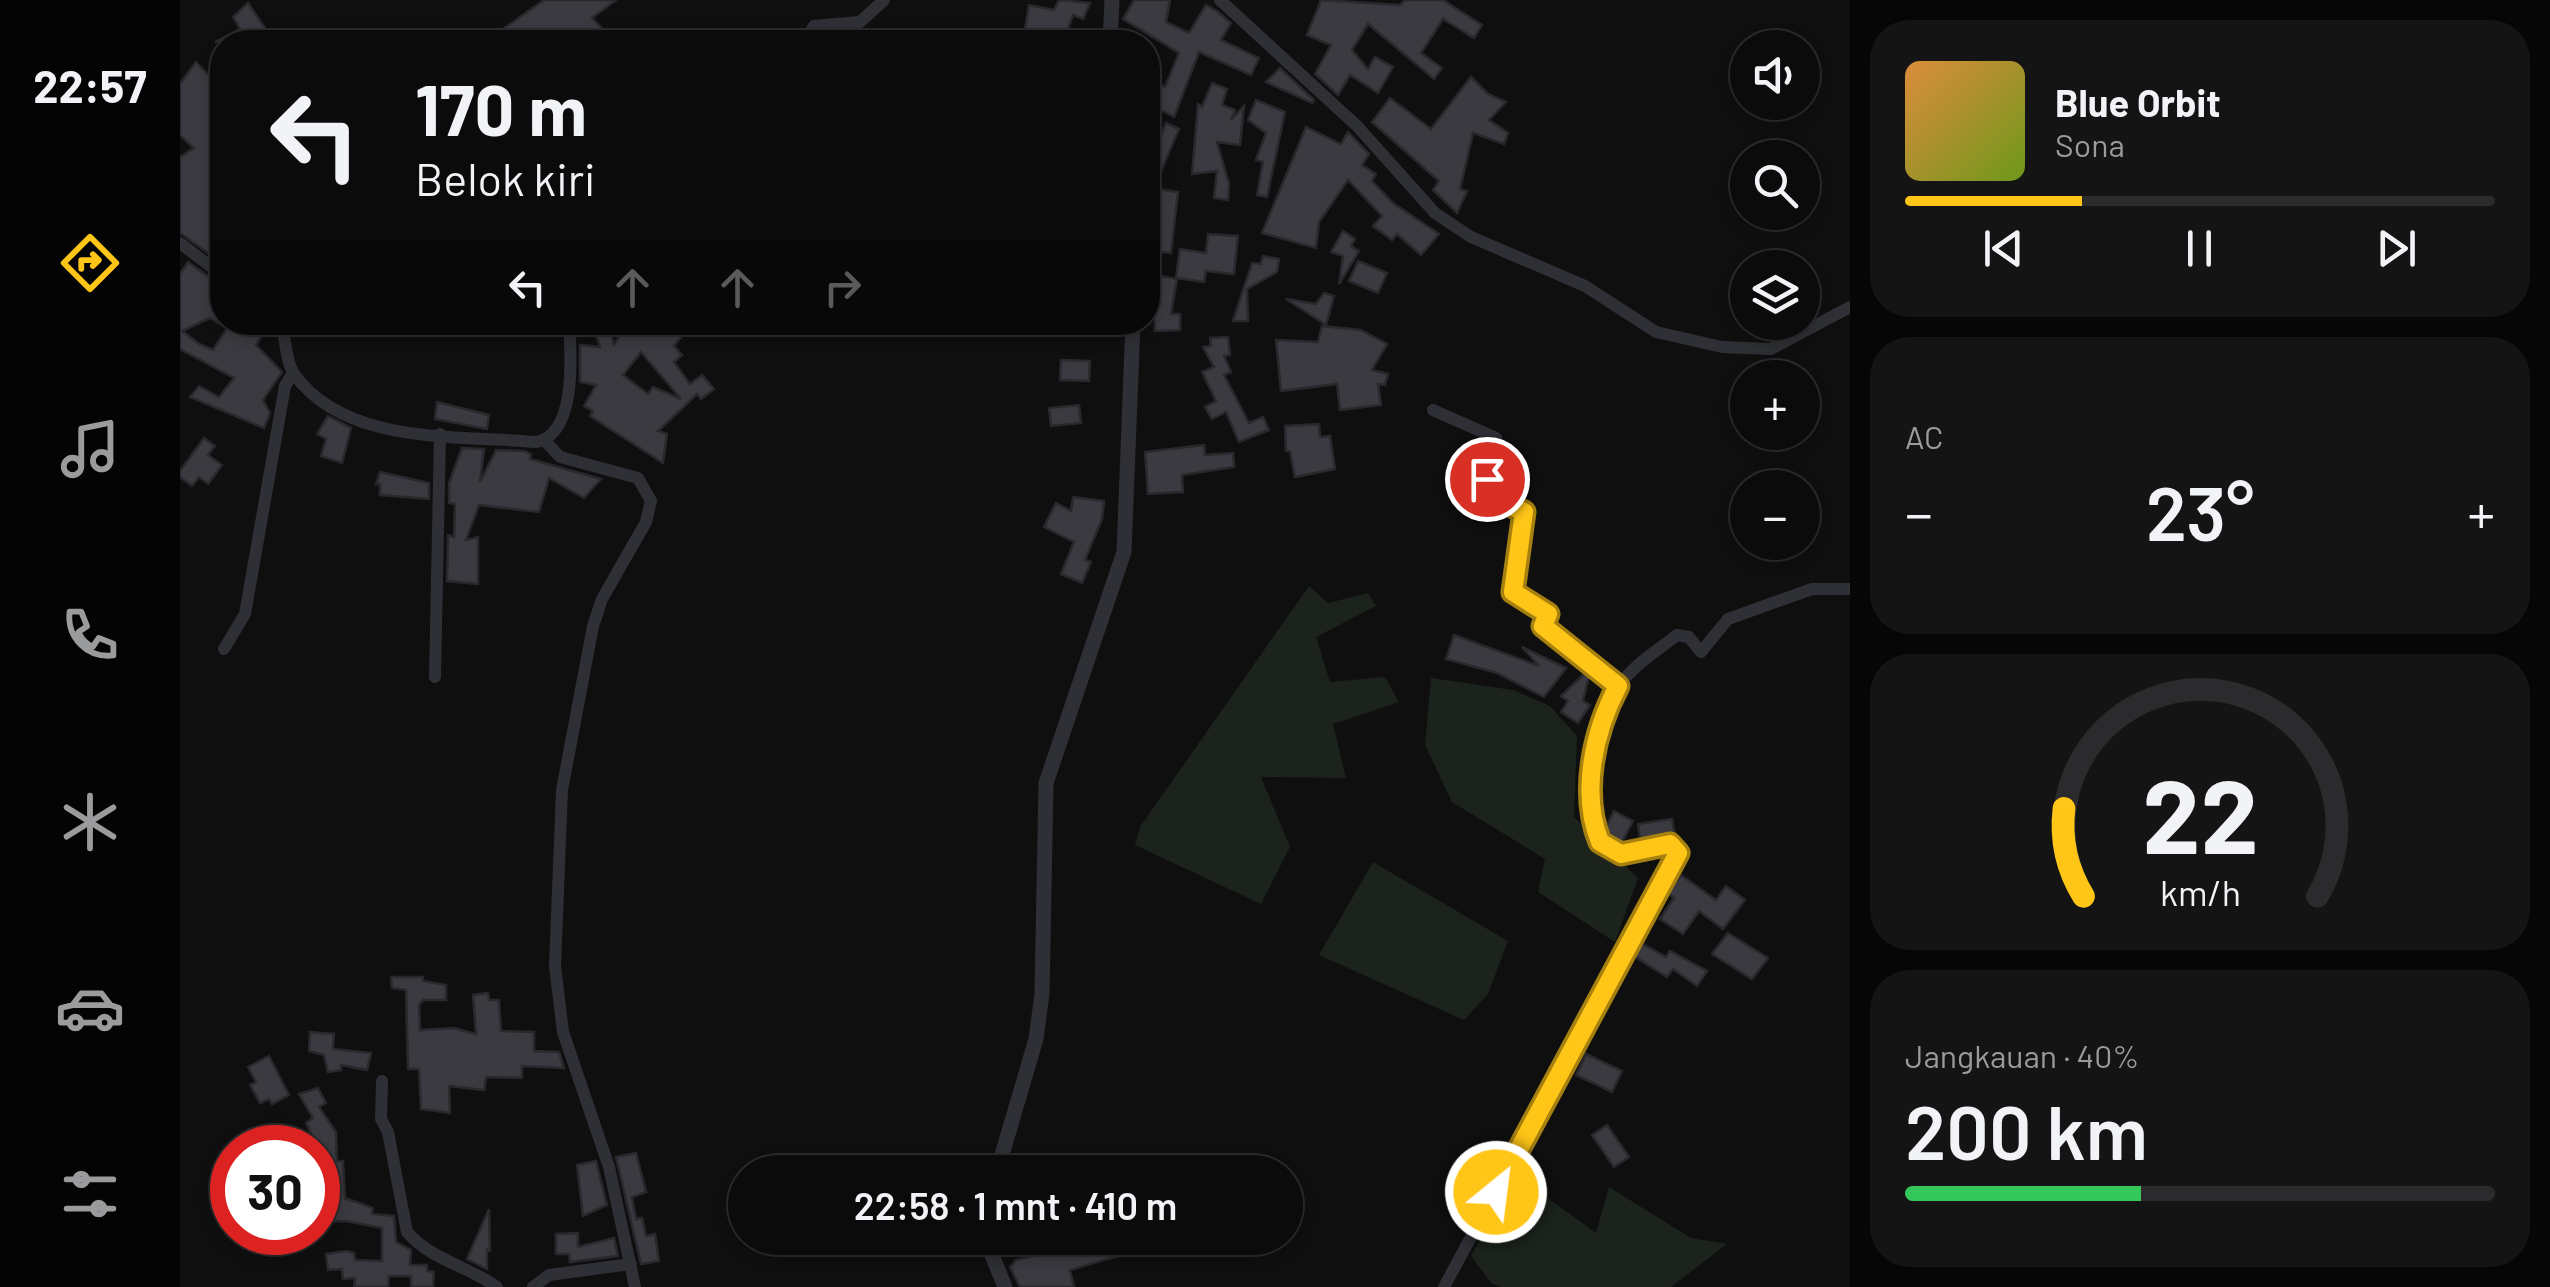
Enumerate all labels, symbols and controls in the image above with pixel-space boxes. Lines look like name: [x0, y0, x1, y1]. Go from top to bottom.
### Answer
map controls: [1730, 30, 1820, 560]
button: sound: [1730, 30, 1820, 120]
text: 22:57: [33, 58, 147, 112]
text: 170 m: [415, 66, 587, 150]
icon: left: [250, 70, 380, 200]
text: Blue Orbit: [2055, 79, 2221, 125]
text: Sona: [2055, 125, 2125, 163]
button: search: [1730, 140, 1820, 230]
text: Belok kiri: [415, 151, 596, 205]
icon: previous: [1976, 221, 2031, 276]
icon: pause: [2172, 221, 2227, 276]
icon: next: [2369, 221, 2424, 276]
icon: directions: [55, 228, 125, 298]
button: layers: [1730, 250, 1820, 340]
icon: left: [500, 260, 555, 315]
icon: ahead: [605, 260, 660, 315]
icon: ahead: [710, 260, 765, 315]
icon: right: [815, 260, 870, 315]
button: +: [1730, 360, 1820, 450]
icon: music: [55, 414, 125, 484]
text: AC: [1905, 417, 1943, 455]
pin: [1445, 437, 1530, 522]
icon: arrive: [1460, 452, 1515, 507]
text: 23°: [2146, 466, 2254, 556]
button: −: [1730, 470, 1820, 560]
text: −: [1905, 479, 1933, 545]
text: +: [2467, 479, 2495, 545]
icon: phone: [55, 600, 125, 670]
text: 22: [2142, 750, 2258, 875]
icon: climate: [55, 787, 125, 857]
text: km/h: [2160, 870, 2240, 913]
icon: car: [55, 973, 125, 1043]
text: Jangkauan · 40%: [1905, 1036, 2139, 1074]
text: 200 km: [1905, 1085, 2148, 1175]
speed limit sign: 30: [210, 1125, 340, 1255]
position arrow: [1444, 1140, 1548, 1244]
icon: filters: [55, 1159, 125, 1229]
text: 22:58 · 1 mnt · 410 m: [854, 1182, 1177, 1228]

